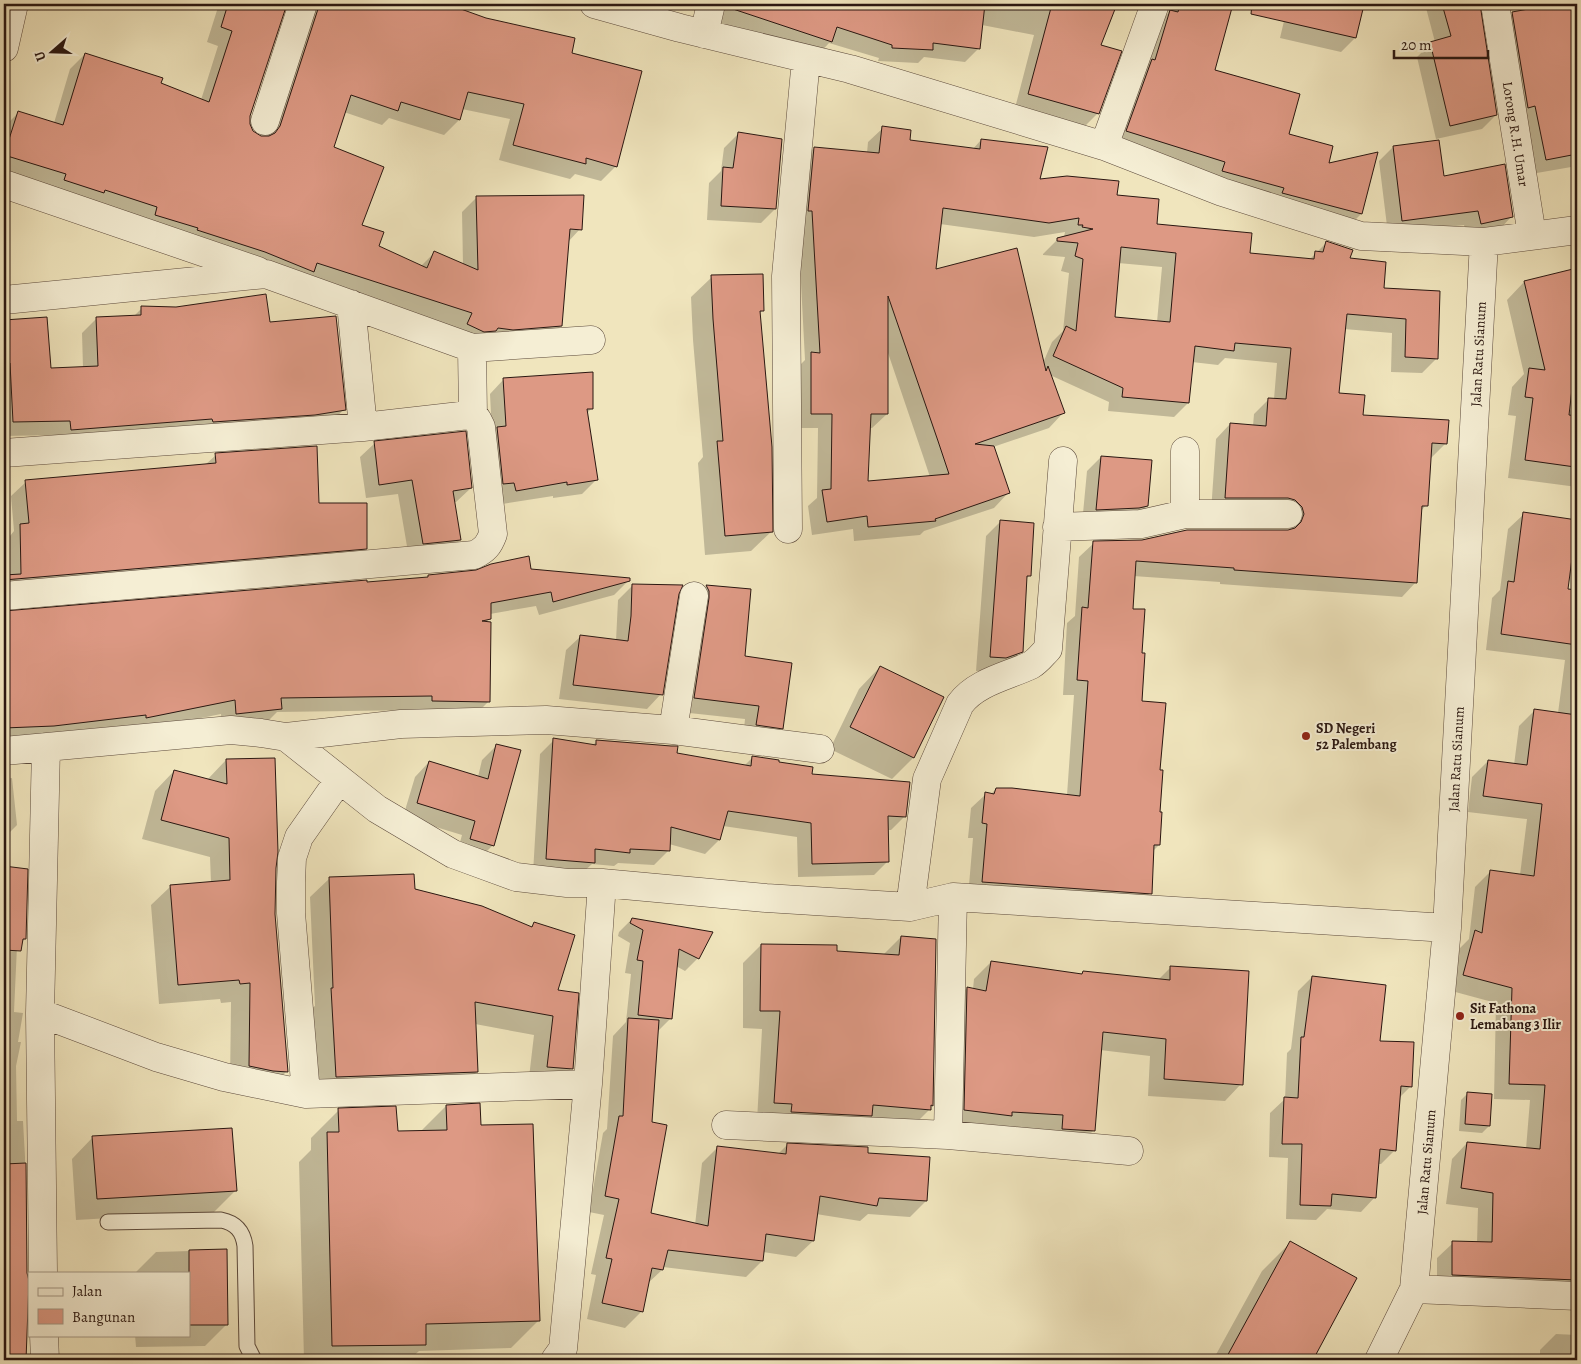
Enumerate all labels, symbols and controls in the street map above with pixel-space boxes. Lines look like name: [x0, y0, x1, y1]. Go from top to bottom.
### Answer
north arrow: [28, 28, 78, 78]
scale bar: [1394, 28, 1487, 60]
text: 20 m: [1401, 35, 1432, 55]
text: U: [30, 49, 51, 64]
street label: Lorong R.H. Umar: [1498, 80, 1533, 189]
street label: Jalan Ratu Sianum: [1466, 301, 1491, 407]
street label: Jalan Ratu Sianum: [1444, 706, 1469, 812]
place label: SD Negeri 52 Palembang: [1316, 719, 1397, 754]
marker: SD Negeri 52 Palembang: [1300, 730, 1312, 742]
place label: Sit Fathona Lemabang 3 Ilir: [1470, 999, 1561, 1034]
marker: Sit Fathona Lemabang 3 Ilir: [1454, 1010, 1466, 1022]
street label: Jalan Ratu Sianum: [1412, 1108, 1441, 1215]
legend: [28, 1272, 190, 1336]
text: Jalan: [72, 1281, 102, 1301]
text: Bangunan: [72, 1307, 135, 1327]

